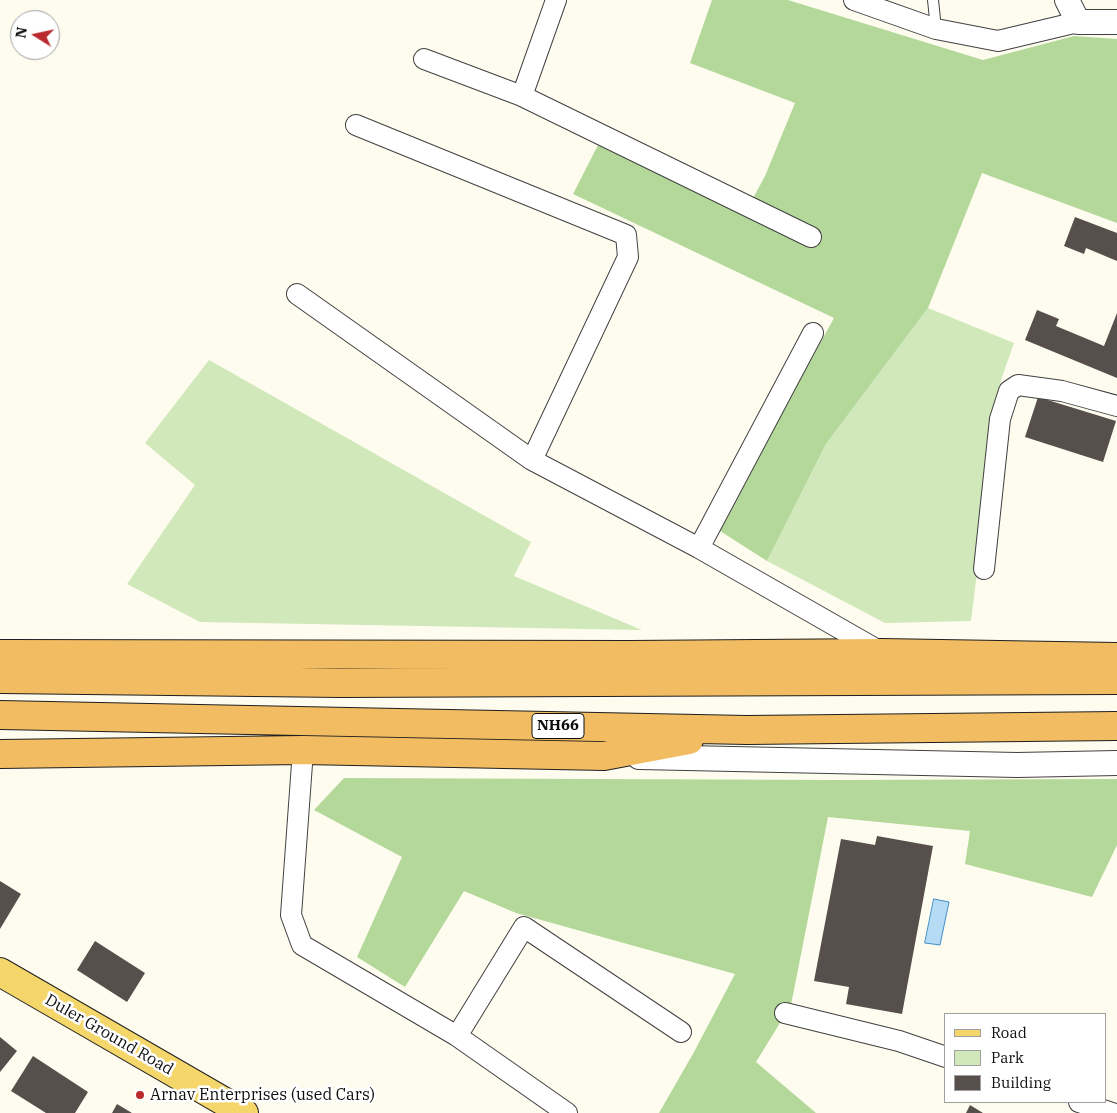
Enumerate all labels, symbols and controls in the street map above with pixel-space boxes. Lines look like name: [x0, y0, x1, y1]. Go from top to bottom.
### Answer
north arrow: [10, 10, 60, 60]
text: N: [11, 26, 31, 40]
road number: NH66: [532, 714, 584, 738]
street label: Duler Ground Road: [42, 990, 176, 1080]
legend: [944, 1013, 1107, 1103]
text: Road: [991, 1023, 1027, 1042]
text: Park: [991, 1048, 1024, 1067]
text: Building: [991, 1073, 1051, 1092]
place label: Arnav Enterprises (used Cars): [150, 1085, 375, 1105]
marker: Arnav Enterprises (used Cars): [134, 1089, 146, 1101]

